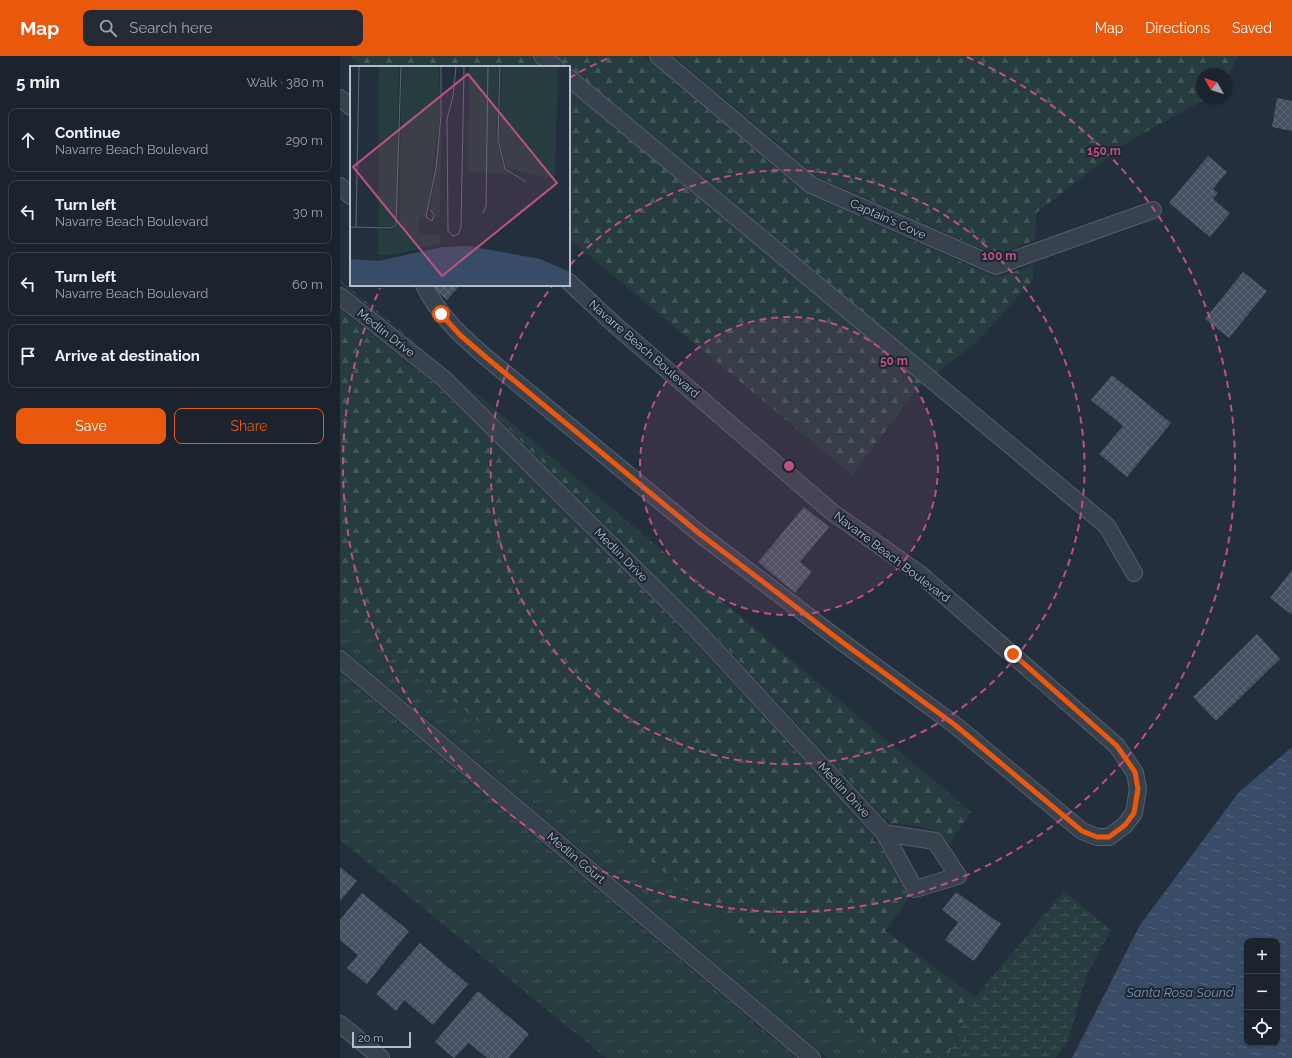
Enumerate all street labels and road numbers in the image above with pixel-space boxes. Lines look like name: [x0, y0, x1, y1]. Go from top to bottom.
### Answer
street label: Captain's Cove: [848, 196, 928, 242]
street label: Navarre Beach Boulevard: [586, 297, 702, 401]
street label: Medlin Drive: [354, 306, 418, 360]
street label: Navarre Beach Boulevard: [831, 509, 953, 605]
street label: Medlin Drive: [591, 525, 651, 585]
street label: Medlin Drive: [815, 760, 873, 820]
street label: Medlin Court: [544, 830, 608, 886]

